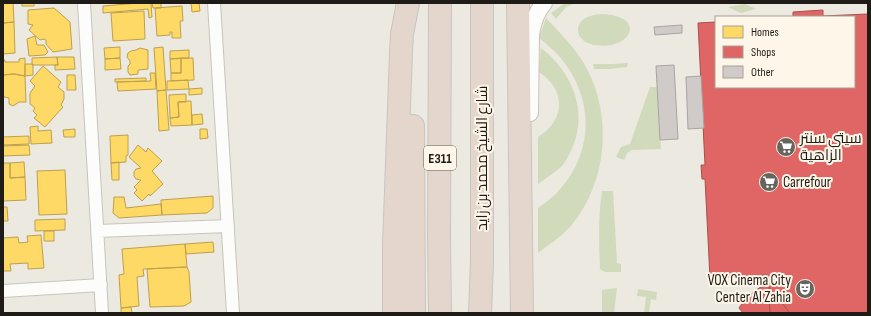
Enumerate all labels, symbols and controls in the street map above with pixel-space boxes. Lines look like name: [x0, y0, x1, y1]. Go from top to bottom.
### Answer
legend: [715, 16, 855, 88]
text: Homes: [751, 25, 779, 40]
text: Shops: [751, 45, 776, 60]
text: Other: [751, 65, 775, 80]
street label: شارع الشيخ محمد بن زايد: [473, 86, 493, 230]
place label: سيتي سنتر الزاهية: [799, 129, 862, 165]
supermarket icon: سيتي سنتر الزاهية: [775, 136, 797, 158]
road number: E311: [424, 146, 456, 170]
supermarket icon: Carrefour: [758, 171, 780, 193]
place label: Carrefour: [783, 173, 832, 192]
place label: VOX Cinema City Center Al Zahia: [708, 271, 791, 307]
theatre icon: VOX Cinema City Center Al Zahia: [794, 278, 816, 300]

